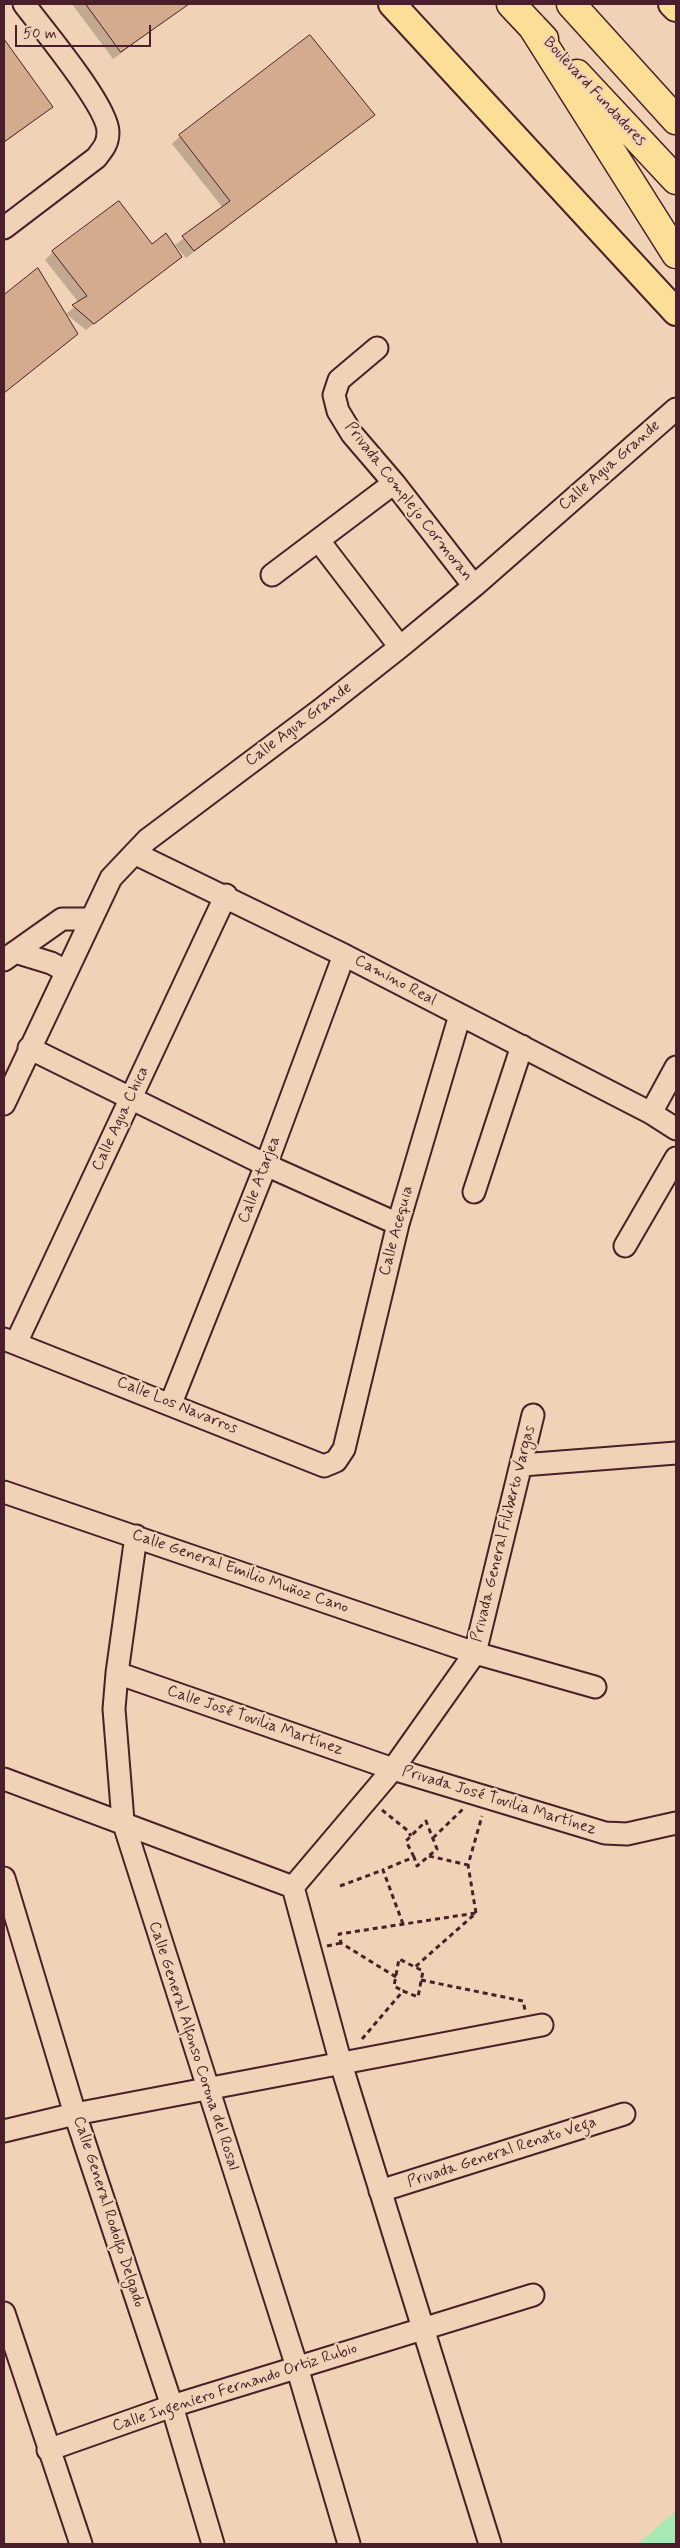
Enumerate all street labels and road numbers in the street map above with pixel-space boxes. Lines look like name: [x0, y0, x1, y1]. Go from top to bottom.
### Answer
street label: Boulevard Fundadores: [538, 33, 650, 151]
street label: Calle Agua Grande: [555, 417, 665, 515]
street label: Privada Complejo Cormoran: [340, 418, 476, 586]
street label: Calle Agua Grande: [242, 679, 356, 771]
street label: Camino Real: [351, 951, 439, 1011]
street label: Calle Agua Chica: [88, 1064, 154, 1174]
street label: Calle Atarjea: [235, 1134, 285, 1226]
street label: Calle Acequia: [376, 1184, 418, 1278]
street label: Calle Los Navarros: [114, 1373, 240, 1439]
street label: Privada General Filiberto Vargas: [468, 1424, 540, 1644]
street label: Calle General Emilio Muñoz Cano: [129, 1526, 351, 1618]
street label: Calle José Tovilia Martínez: [164, 1682, 346, 1760]
street label: Privada José Tovilia Martínez: [400, 1762, 598, 1840]
street label: Calle General Alfonso Corona del Rosal: [144, 1919, 242, 2173]
street label: Privada General Renato Vega: [405, 2113, 599, 2193]
street label: Calle General Rodolfo Delgado: [68, 2114, 148, 2310]
street label: Calle Ingeniero Fernando Ortiz Rubio: [110, 2339, 360, 2437]

